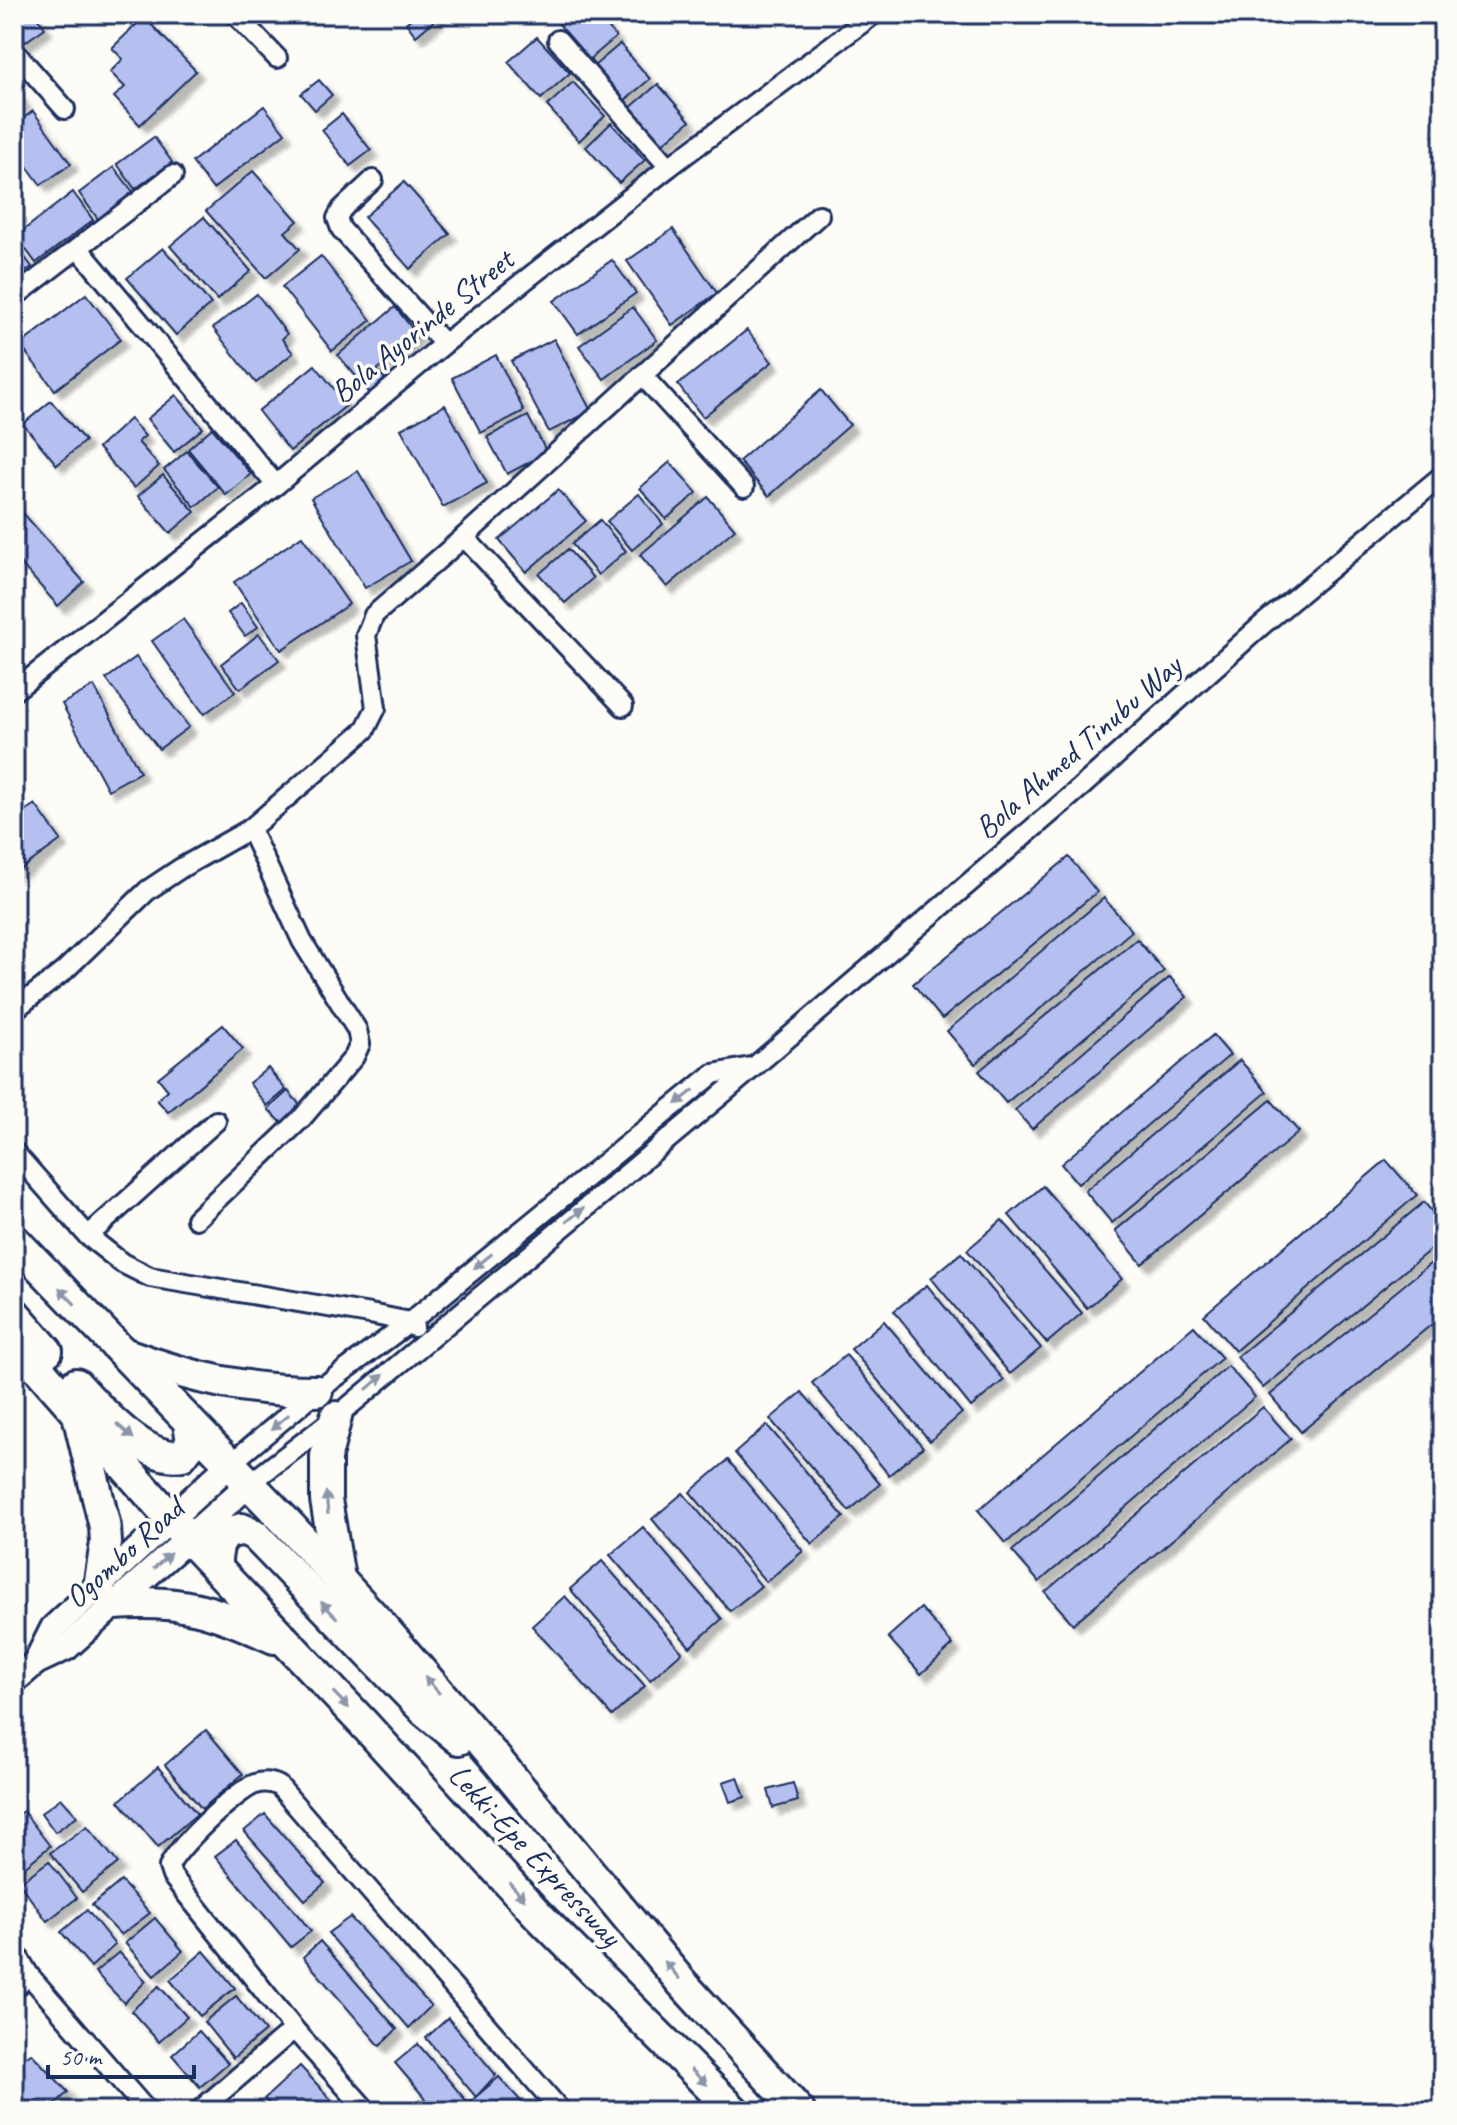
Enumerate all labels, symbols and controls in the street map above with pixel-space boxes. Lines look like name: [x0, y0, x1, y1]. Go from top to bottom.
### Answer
street label: Bola Ayorinde Street: [322, 237, 525, 412]
street label: Bola Ahmed Tinubu Way: [966, 644, 1192, 848]
one-way arrow: [675, 1088, 695, 1105]
one-way arrow: [564, 1207, 584, 1224]
one-way arrow: [474, 1252, 494, 1269]
one-way arrow: [58, 1287, 77, 1306]
one-way arrow: [366, 1374, 385, 1392]
one-way arrow: [270, 1413, 290, 1430]
one-way arrow: [115, 1422, 135, 1439]
street label: Ogombo Road: [56, 1486, 195, 1617]
one-way arrow: [320, 1490, 333, 1515]
one-way arrow: [152, 1553, 171, 1571]
one-way arrow: [320, 1601, 339, 1620]
one-way arrow: [424, 1676, 441, 1696]
one-way arrow: [331, 1690, 350, 1709]
street label: Lekki-Epe Expressway: [440, 1755, 632, 1957]
one-way arrow: [508, 1881, 526, 1901]
one-way arrow: [664, 1960, 681, 1980]
scale bar: [48, 2029, 194, 2079]
text: 50 m: [60, 2042, 103, 2072]
one-way arrow: [689, 2067, 708, 2086]

